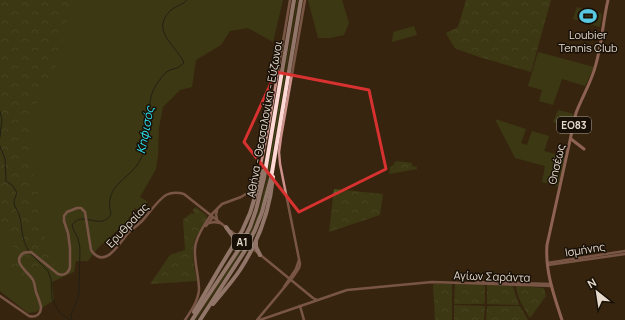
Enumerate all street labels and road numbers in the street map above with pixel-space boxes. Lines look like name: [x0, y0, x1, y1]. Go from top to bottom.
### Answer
street label: Αθήνα - Θεσσαλονίκη - Εύζωνοι: [243, 39, 285, 199]
road number: ΕΟ83: [557, 117, 591, 133]
street label: Θησέως: [544, 142, 568, 186]
street label: Ερυθραίας: [102, 199, 152, 251]
road number: Α1: [232, 234, 252, 250]
street label: Ισμήνης: [564, 238, 606, 260]
street label: Αγίων Σαράντα: [453, 267, 531, 285]

